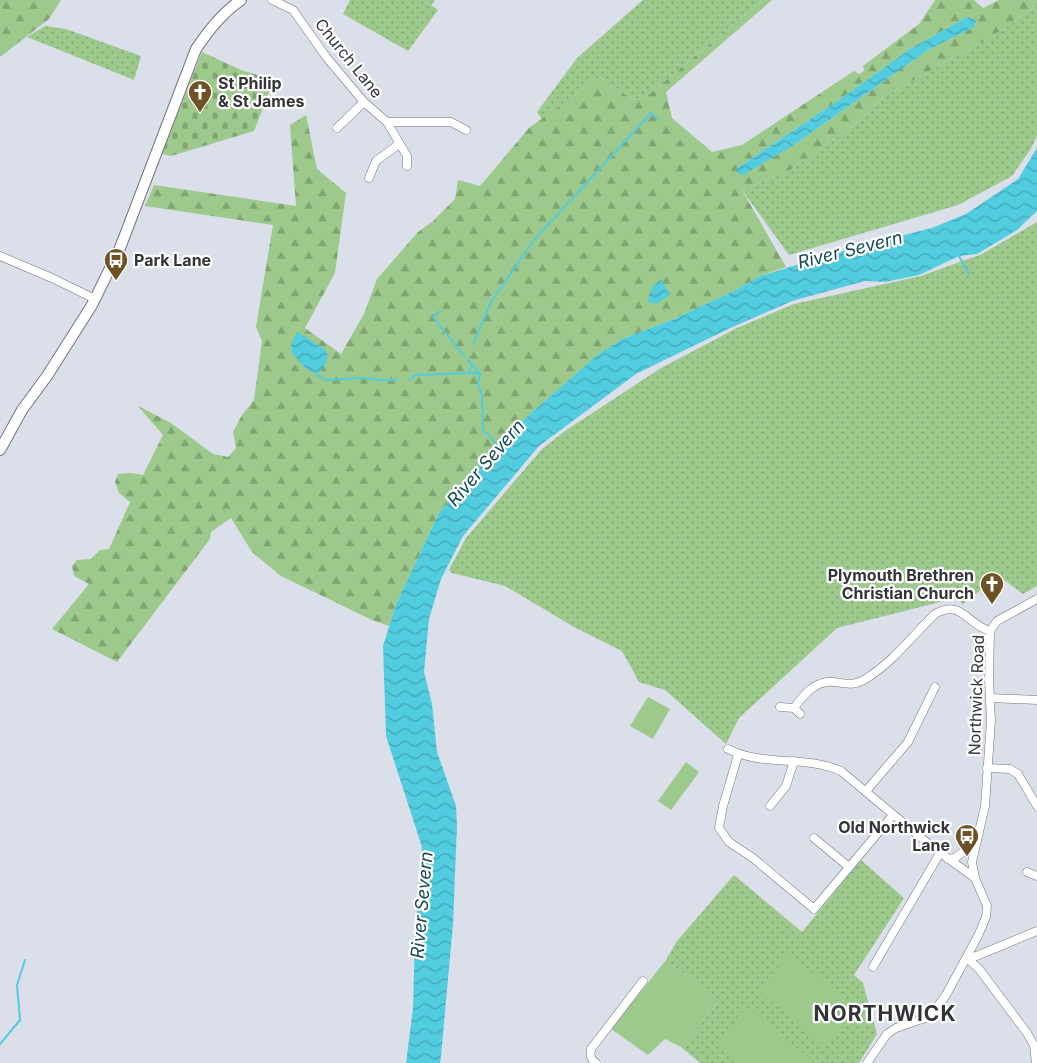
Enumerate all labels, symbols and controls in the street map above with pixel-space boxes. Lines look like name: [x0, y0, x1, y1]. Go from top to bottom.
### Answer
street label: Church Lane: [311, 14, 387, 102]
place label: St Philip & St James: [218, 73, 304, 111]
church icon: St Philip & St James: [187, 79, 213, 113]
water label: River Severn: [795, 226, 904, 273]
bus stop icon: Park Lane: [103, 247, 129, 281]
place label: Park Lane: [134, 250, 211, 270]
water label: River Severn: [442, 415, 529, 510]
place label: Plymouth Brethren Christian Church: [828, 565, 974, 603]
church icon: Plymouth Brethren Christian Church: [979, 571, 1005, 605]
street label: Northwick Road: [964, 634, 988, 756]
place label: Old Northwick Lane: [838, 817, 951, 855]
bus stop icon: Old Northwick Lane: [954, 823, 980, 857]
water label: River Severn: [406, 851, 437, 959]
district label: NORTHWICK: [813, 1001, 957, 1026]

